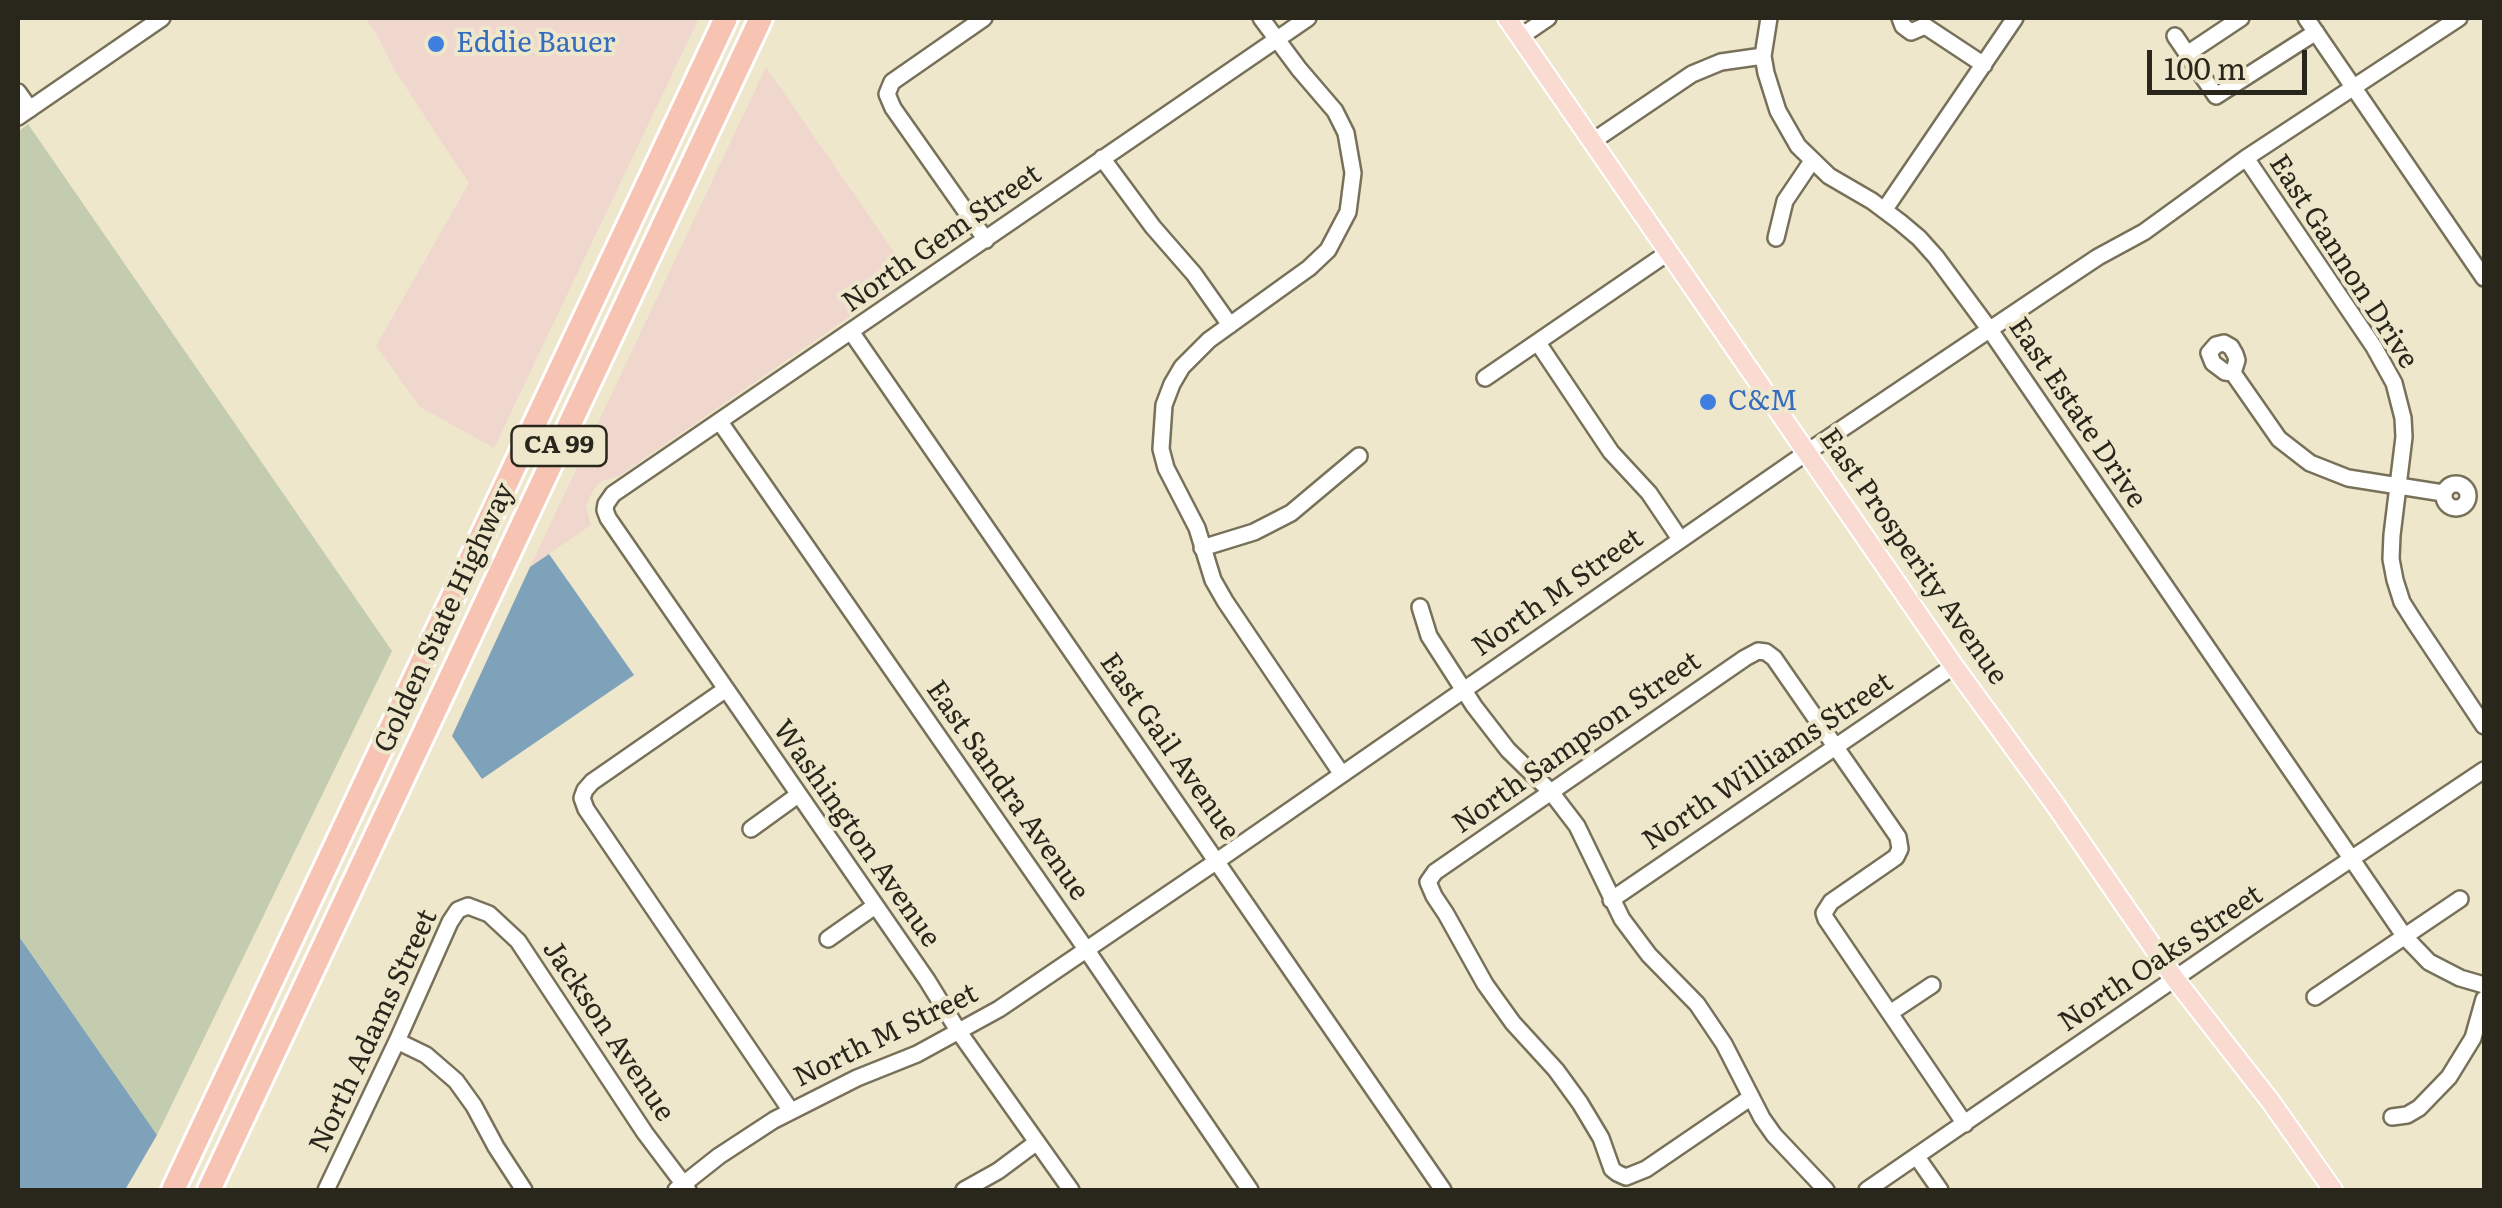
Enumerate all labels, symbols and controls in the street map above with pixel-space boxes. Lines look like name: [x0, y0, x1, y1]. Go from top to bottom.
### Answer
place label: Eddie Bauer: [456, 27, 615, 61]
scale bar: [2152, 30, 2312, 92]
marker: Eddie Bauer: [425, 33, 447, 55]
text: 100 m: [2164, 45, 2246, 89]
street label: East Gannon Drive: [2261, 149, 2425, 375]
street label: North Gem Street: [836, 158, 1048, 320]
street label: East Estate Drive: [2001, 311, 2153, 515]
place label: C&M: [1728, 385, 1798, 419]
marker: C&M: [1697, 391, 1719, 413]
street label: East Prosperity Avenue: [1812, 422, 2014, 692]
road number: CA 99: [512, 426, 606, 466]
street label: Golden State Highway: [368, 478, 522, 758]
street label: North M Street: [1466, 522, 1650, 664]
street label: North Sampson Street: [1447, 645, 1707, 841]
street label: East Gail Avenue: [1092, 647, 1246, 847]
street label: North Williams Street: [1637, 666, 1899, 858]
street label: East Sandra Avenue: [918, 675, 1096, 907]
street label: Washington Avenue: [765, 714, 947, 954]
street label: North Oaks Street: [2053, 878, 2269, 1040]
street label: North Adams Street: [303, 904, 445, 1158]
street label: Jackson Avenue: [535, 934, 681, 1128]
street label: North M Street: [788, 977, 984, 1095]

